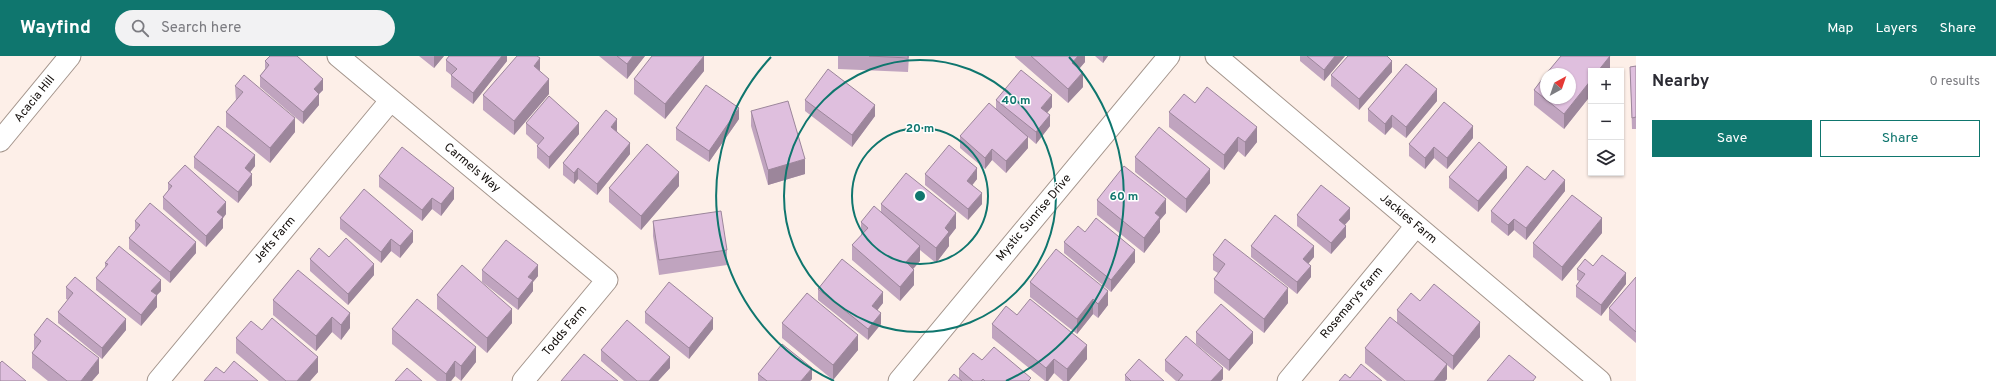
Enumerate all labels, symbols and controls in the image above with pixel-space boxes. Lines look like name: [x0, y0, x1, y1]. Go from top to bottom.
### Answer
search box: [115, 10, 395, 46]
text: Wayfind: [20, 16, 91, 40]
icon: search: [129, 17, 151, 39]
text: Search here: [161, 19, 241, 38]
text: Map: [1827, 20, 1853, 37]
text: Layers: [1875, 20, 1917, 37]
text: Share: [1939, 20, 1976, 37]
north arrow: [1540, 68, 1576, 104]
map controls: [1588, 68, 1624, 176]
button: +: [1588, 68, 1624, 104]
text: Nearby: [1652, 71, 1709, 93]
street label: Acacia Hill: [11, 72, 59, 126]
text: 0 results: [1929, 74, 1980, 90]
text: 40 m: [1001, 93, 1031, 109]
button: −: [1588, 104, 1624, 140]
button: Save: [1652, 120, 1812, 157]
button: Share: [1820, 120, 1980, 157]
text: 20 m: [906, 121, 934, 137]
street label: Carmels Way: [440, 140, 504, 196]
button: layers: [1588, 140, 1624, 176]
street label: Mystic Sunrise Drive: [993, 171, 1075, 265]
centre of rings: [913, 189, 927, 203]
text: 60 m: [1110, 189, 1138, 205]
street label: Jackies Farm: [1376, 190, 1440, 248]
street label: Jeffs Farm: [251, 213, 299, 267]
street label: Rosemarys Farm: [1317, 264, 1387, 342]
street label: Todds Farm: [539, 302, 591, 360]

